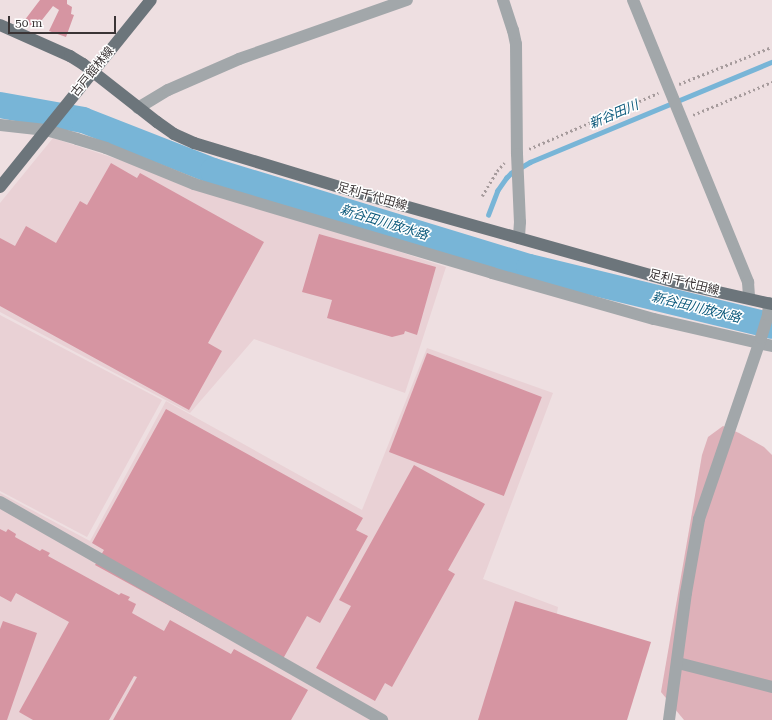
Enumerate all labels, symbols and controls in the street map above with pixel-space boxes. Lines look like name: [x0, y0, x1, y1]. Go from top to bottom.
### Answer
scale bar: [10, 8, 118, 34]
text: 50 m: [15, 16, 42, 30]
street label: 古戸館林線: [69, 44, 117, 100]
water label: 新谷田川: [587, 98, 641, 132]
street label: 足利千代田線: [335, 180, 409, 214]
water label: 新谷田川放水路: [338, 202, 430, 244]
street label: 足利千代田線: [647, 267, 721, 299]
water label: 新谷田川放水路: [650, 289, 742, 327]

